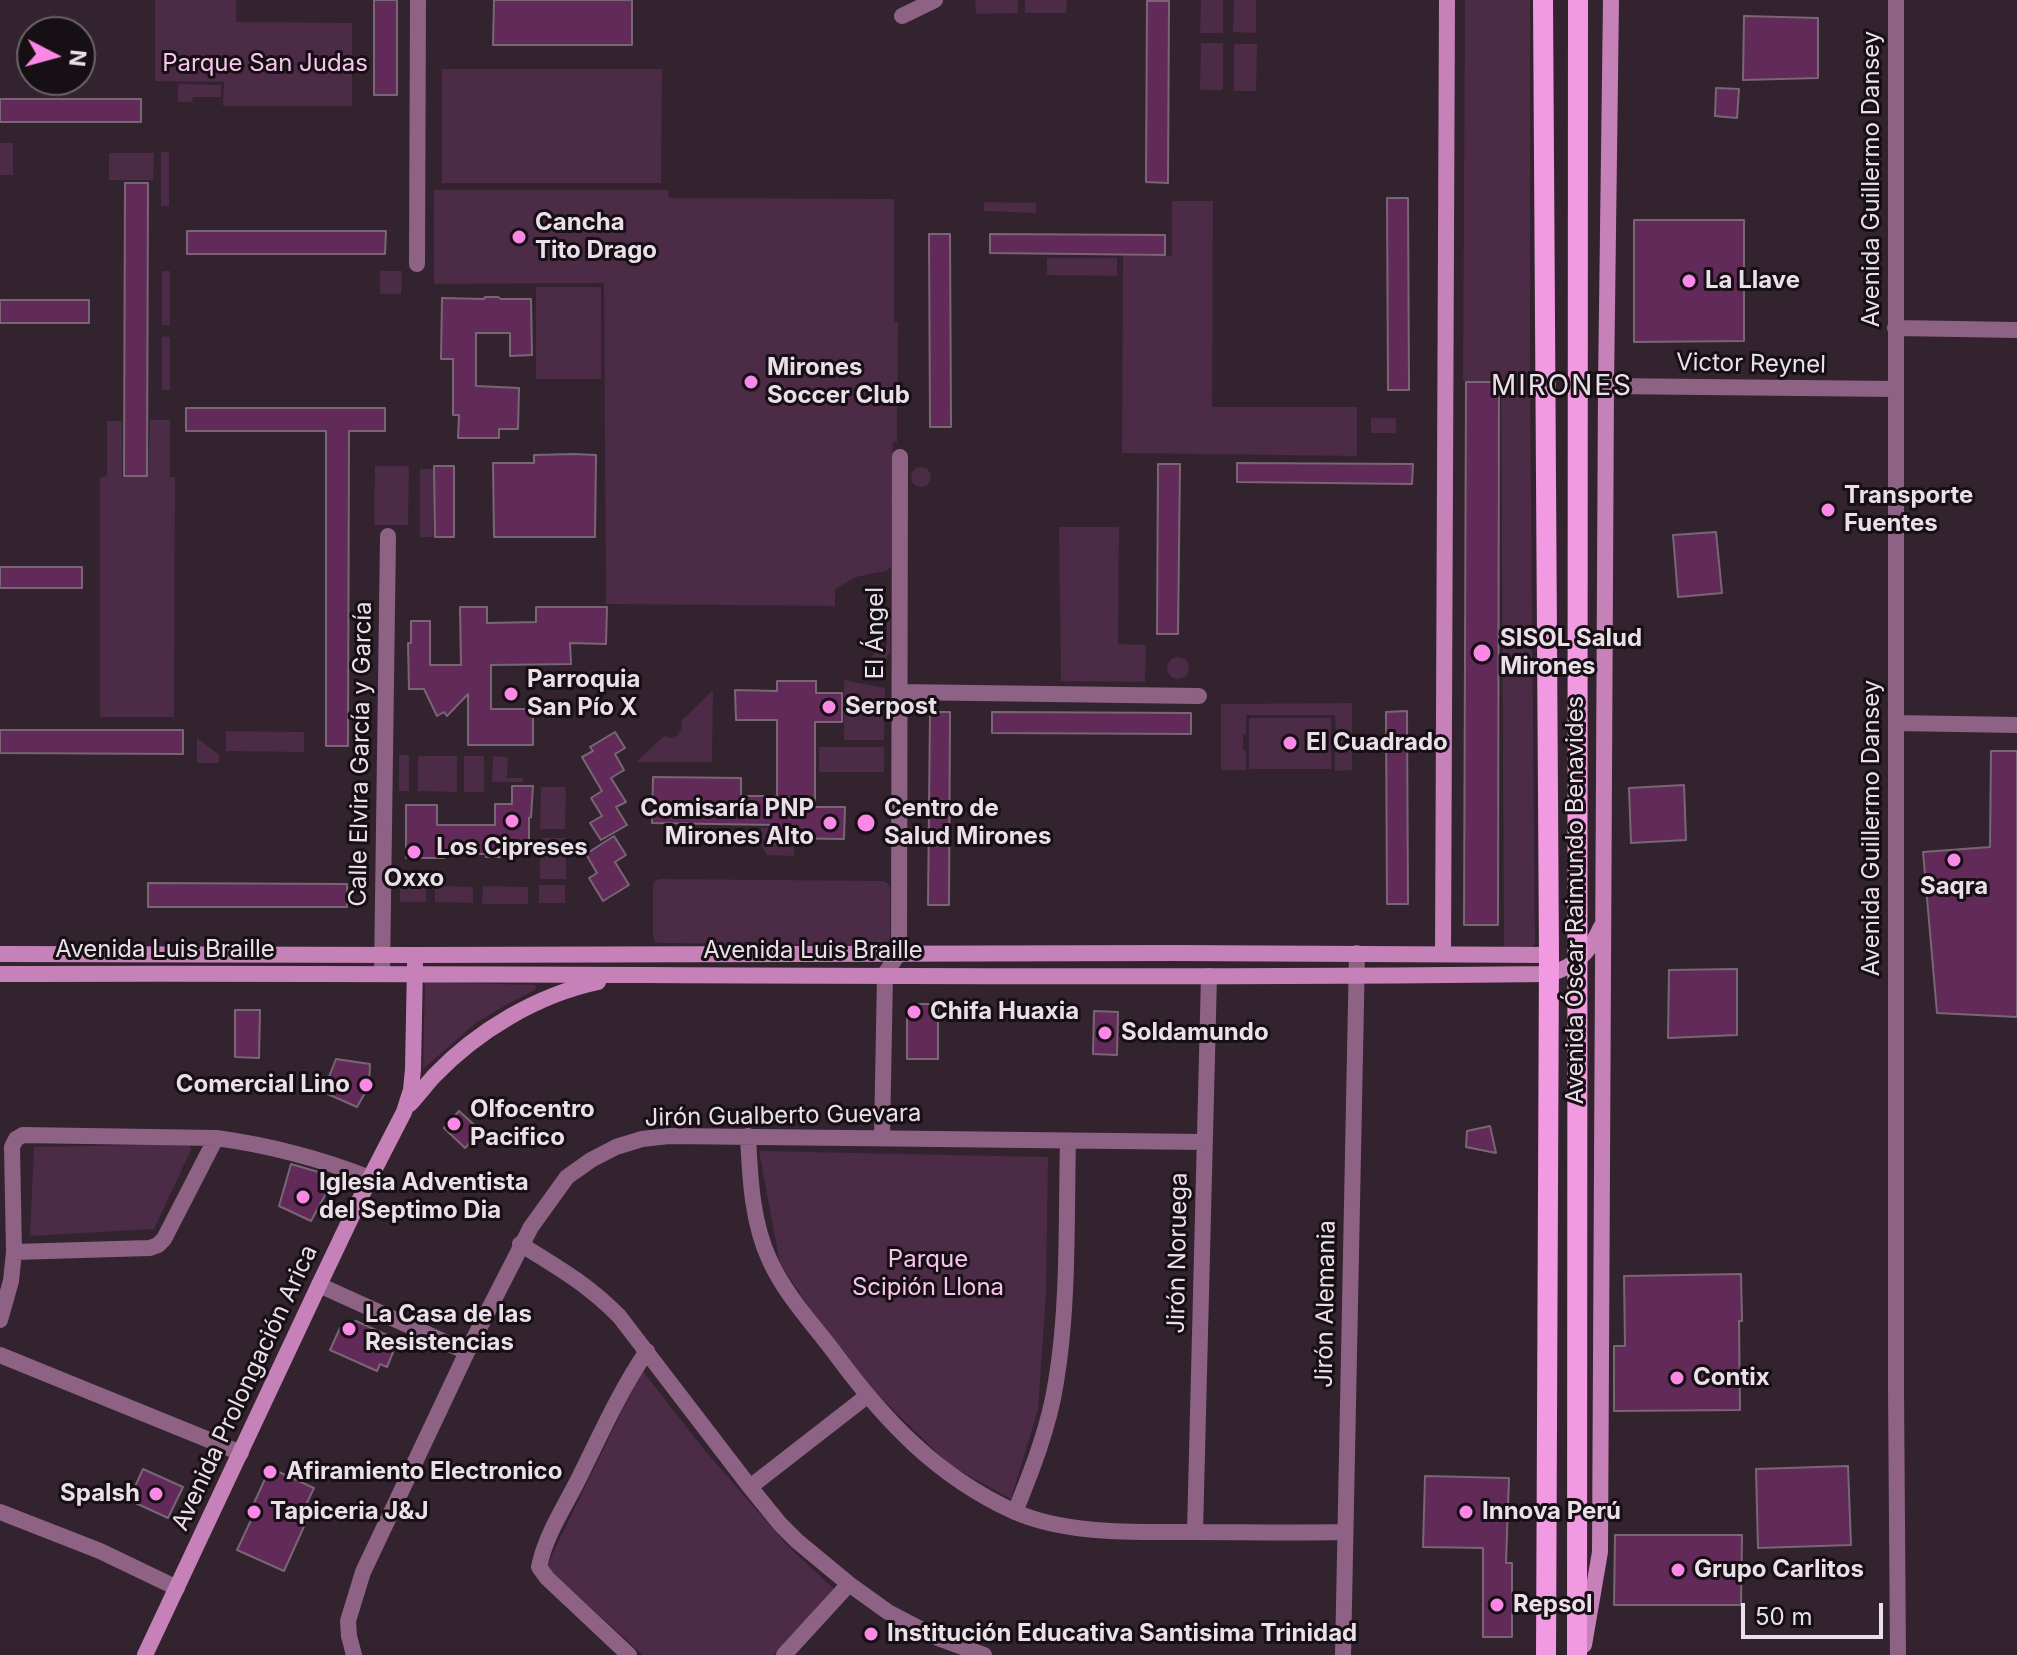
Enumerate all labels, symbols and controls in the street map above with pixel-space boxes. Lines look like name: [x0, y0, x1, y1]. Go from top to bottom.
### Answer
north arrow: [16, 16, 96, 96]
street label: Avenida Guillermo Dansey: [1858, 31, 1886, 327]
text: N: [64, 49, 92, 68]
park label: Parque San Judas: [162, 50, 368, 78]
place label: Cancha Tito Drago: [535, 209, 657, 265]
marker: Cancha Tito Drago: [510, 228, 528, 246]
place label: La Llave: [1705, 267, 1800, 295]
marker: La Llave: [1680, 272, 1698, 290]
street label: Victor Reynel: [1676, 348, 1826, 380]
place label: Mirones Soccer Club: [767, 354, 910, 410]
district label: MIRONES: [1491, 370, 1633, 404]
marker: Mirones Soccer Club: [742, 373, 760, 391]
place label: Transporte Fuentes: [1844, 482, 1973, 538]
marker: Transporte Fuentes: [1819, 501, 1837, 519]
street label: El Ángel: [862, 587, 890, 679]
street label: Calle Elvira García y García: [344, 601, 378, 907]
place label: SISOL Salud Mirones: [1500, 625, 1642, 681]
marker: SISOL Salud Mirones: [1471, 642, 1493, 664]
place label: Parroquia San Pío X: [527, 666, 641, 722]
street label: Avenida Guillermo Dansey: [1858, 680, 1886, 976]
marker: Parroquia San Pío X: [502, 685, 520, 703]
place label: Serpost: [845, 693, 937, 721]
street label: Avenida Óscar Raimundo Benavides: [1562, 696, 1590, 1104]
marker: Serpost: [820, 698, 838, 716]
place label: El Cuadrado: [1306, 729, 1448, 757]
marker: El Cuadrado: [1281, 734, 1299, 752]
place label: Comisaría PNP Mirones Alto: [640, 795, 814, 851]
place label: Centro de Salud Mirones: [884, 795, 1051, 851]
marker: Los Cipreses: [503, 812, 521, 830]
marker: Centro de Salud Mirones: [855, 812, 877, 834]
marker: Comisaría PNP Mirones Alto: [821, 814, 839, 832]
place label: Los Cipreses: [436, 834, 588, 862]
marker: Oxxo: [405, 843, 423, 861]
marker: Saqra: [1945, 851, 1963, 869]
place label: Oxxo: [384, 865, 444, 893]
place label: Saqra: [1920, 873, 1988, 901]
street label: Avenida Luis Braille: [55, 936, 275, 964]
street label: Avenida Luis Braille: [703, 937, 923, 965]
place label: Chifa Huaxia: [930, 998, 1079, 1026]
marker: Chifa Huaxia: [905, 1003, 923, 1021]
place label: Soldamundo: [1121, 1019, 1269, 1047]
marker: Soldamundo: [1096, 1024, 1114, 1042]
place label: Comercial Lino: [176, 1071, 350, 1099]
marker: Comercial Lino: [357, 1076, 375, 1094]
place label: Olfocentro Pacifico: [470, 1096, 595, 1152]
street label: Jirón Gualberto Guevara: [644, 1099, 922, 1133]
marker: Olfocentro Pacifico: [445, 1115, 463, 1133]
place label: Iglesia Adventista del Septimo Dia: [319, 1169, 529, 1225]
street label: Jirón Noruega: [1162, 1172, 1194, 1334]
marker: Iglesia Adventista del Septimo Dia: [294, 1188, 312, 1206]
street label: Jirón Alemania: [1310, 1220, 1342, 1388]
street label: Avenida Prolongación Arica: [166, 1241, 324, 1535]
park label: Parque Scipión Llona: [852, 1246, 1004, 1302]
place label: La Casa de las Resistencias: [365, 1301, 532, 1357]
marker: La Casa de las Resistencias: [340, 1320, 358, 1338]
place label: Contix: [1693, 1364, 1770, 1392]
marker: Contix: [1668, 1369, 1686, 1387]
place label: Afiramiento Electronico: [286, 1458, 562, 1486]
marker: Afiramiento Electronico: [261, 1463, 279, 1481]
place label: Spalsh: [60, 1480, 140, 1508]
marker: Spalsh: [147, 1485, 165, 1503]
place label: Tapiceria J&J: [270, 1498, 428, 1526]
place label: Innova Perú: [1482, 1498, 1621, 1526]
marker: Tapiceria J&J: [245, 1503, 263, 1521]
marker: Innova Perú: [1457, 1503, 1475, 1521]
place label: Grupo Carlitos: [1694, 1556, 1864, 1584]
marker: Grupo Carlitos: [1669, 1561, 1687, 1579]
scale bar: [1745, 1587, 1887, 1637]
place label: Repsol: [1513, 1591, 1593, 1619]
marker: Repsol: [1488, 1596, 1506, 1614]
text: 50 m: [1755, 1602, 1813, 1631]
place label: Institución Educativa Santisima Trinidad: [887, 1620, 1357, 1648]
marker: Institución Educativa Santisima Trinidad: [862, 1625, 880, 1643]

